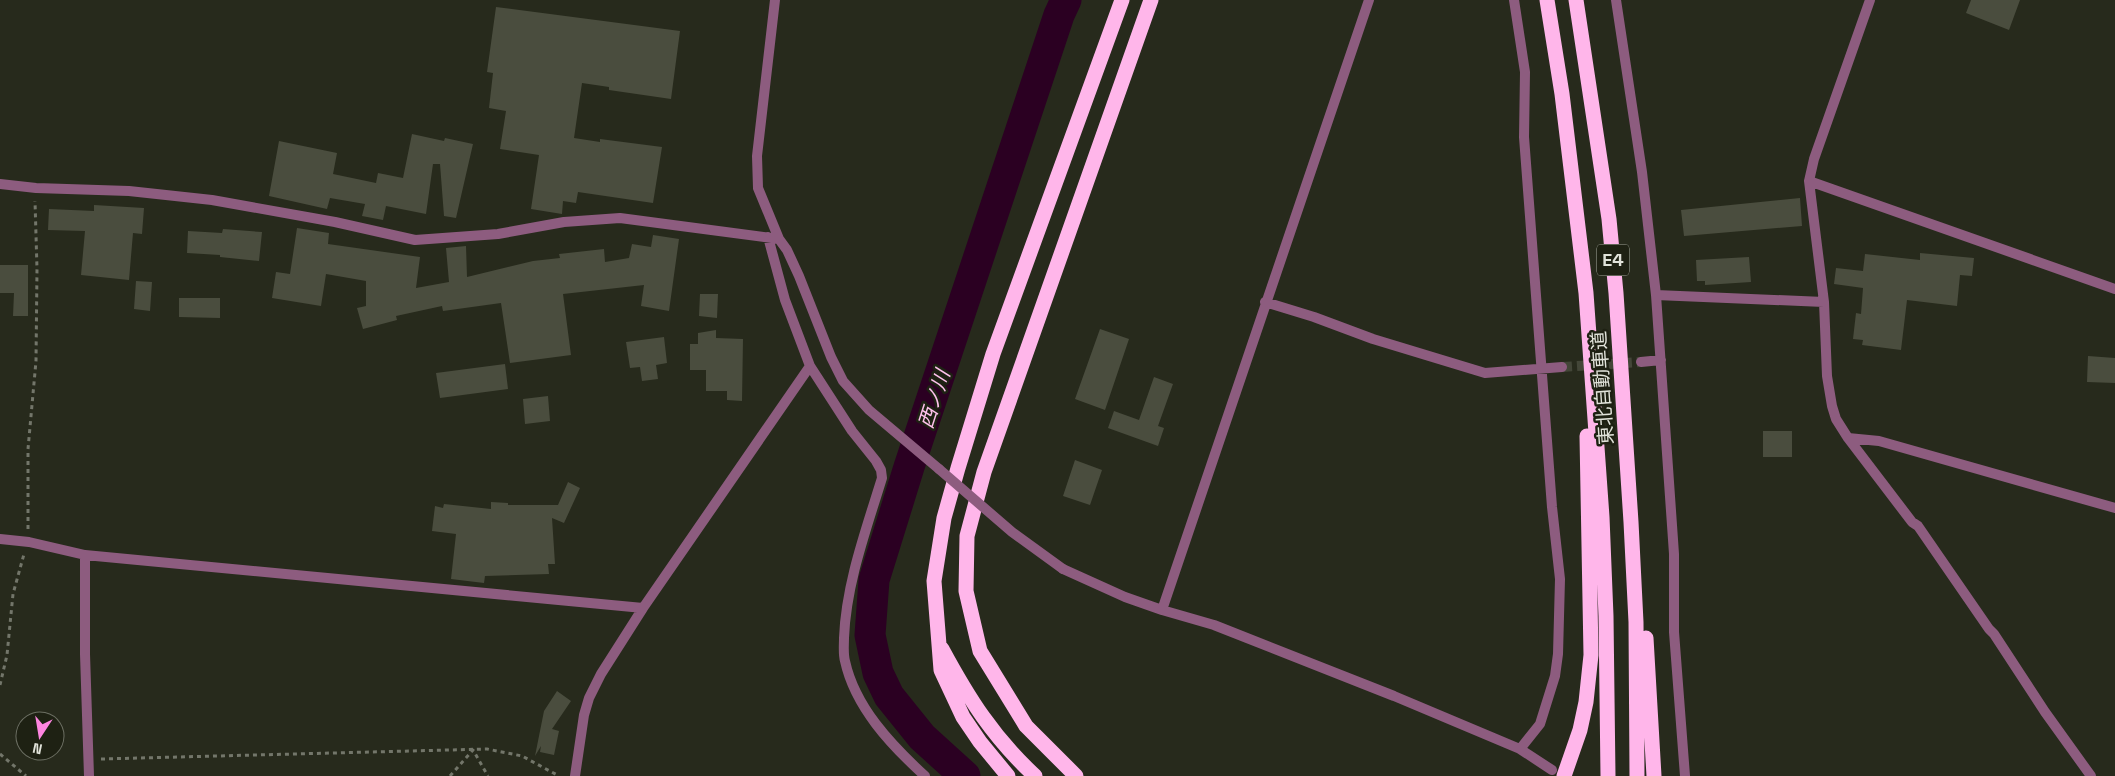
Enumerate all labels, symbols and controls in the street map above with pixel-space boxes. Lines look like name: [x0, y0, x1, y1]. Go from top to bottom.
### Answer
road number: E4: [1597, 244, 1629, 276]
street label: 東北自動車道: [1586, 330, 1619, 446]
water label: 西ノ川: [912, 365, 956, 432]
north arrow: [15, 711, 65, 761]
text: N: [31, 739, 44, 758]

